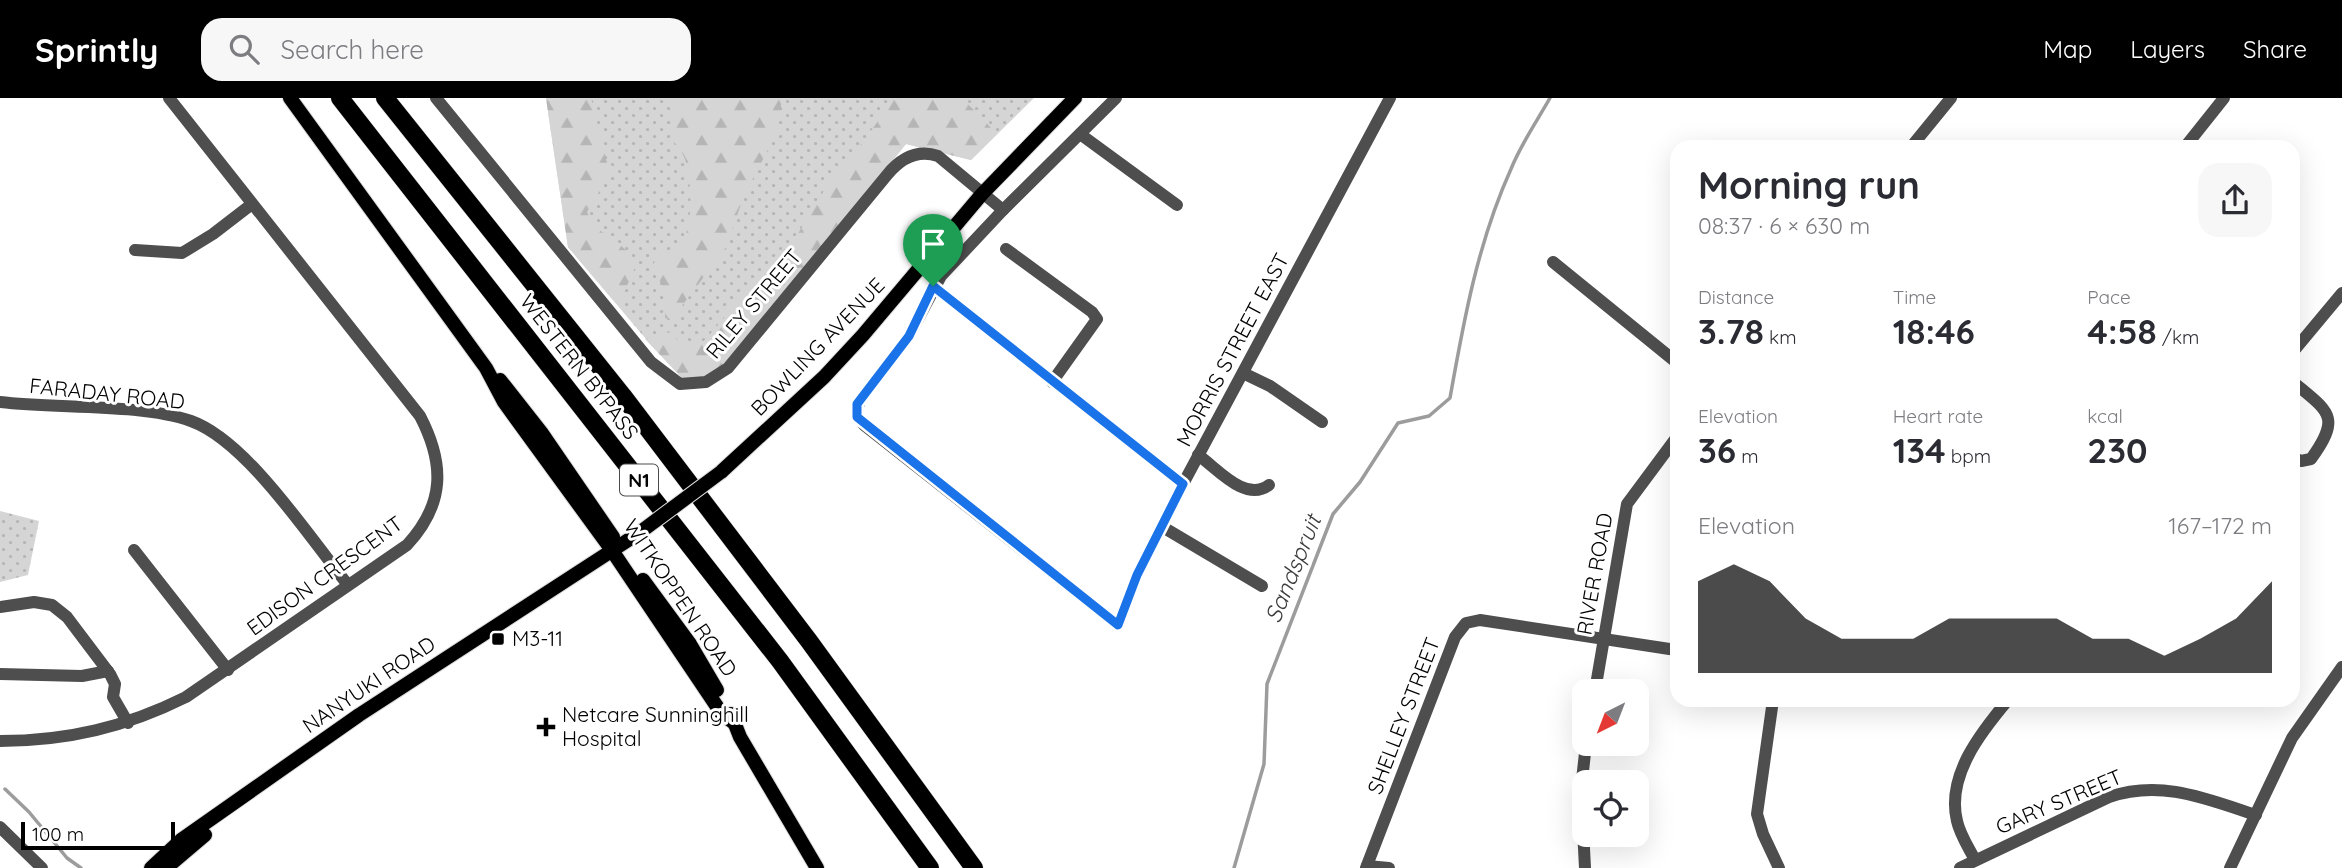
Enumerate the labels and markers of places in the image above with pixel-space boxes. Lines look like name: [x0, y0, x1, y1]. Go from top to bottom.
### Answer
pin: [903, 214, 963, 286]
place label: M3-11: [512, 625, 563, 651]
marker: M3-11: [490, 631, 506, 647]
place label: Netcare Sunninghill Hospital: [562, 701, 749, 751]
marker: Netcare Sunninghill Hospital: [536, 717, 556, 737]

